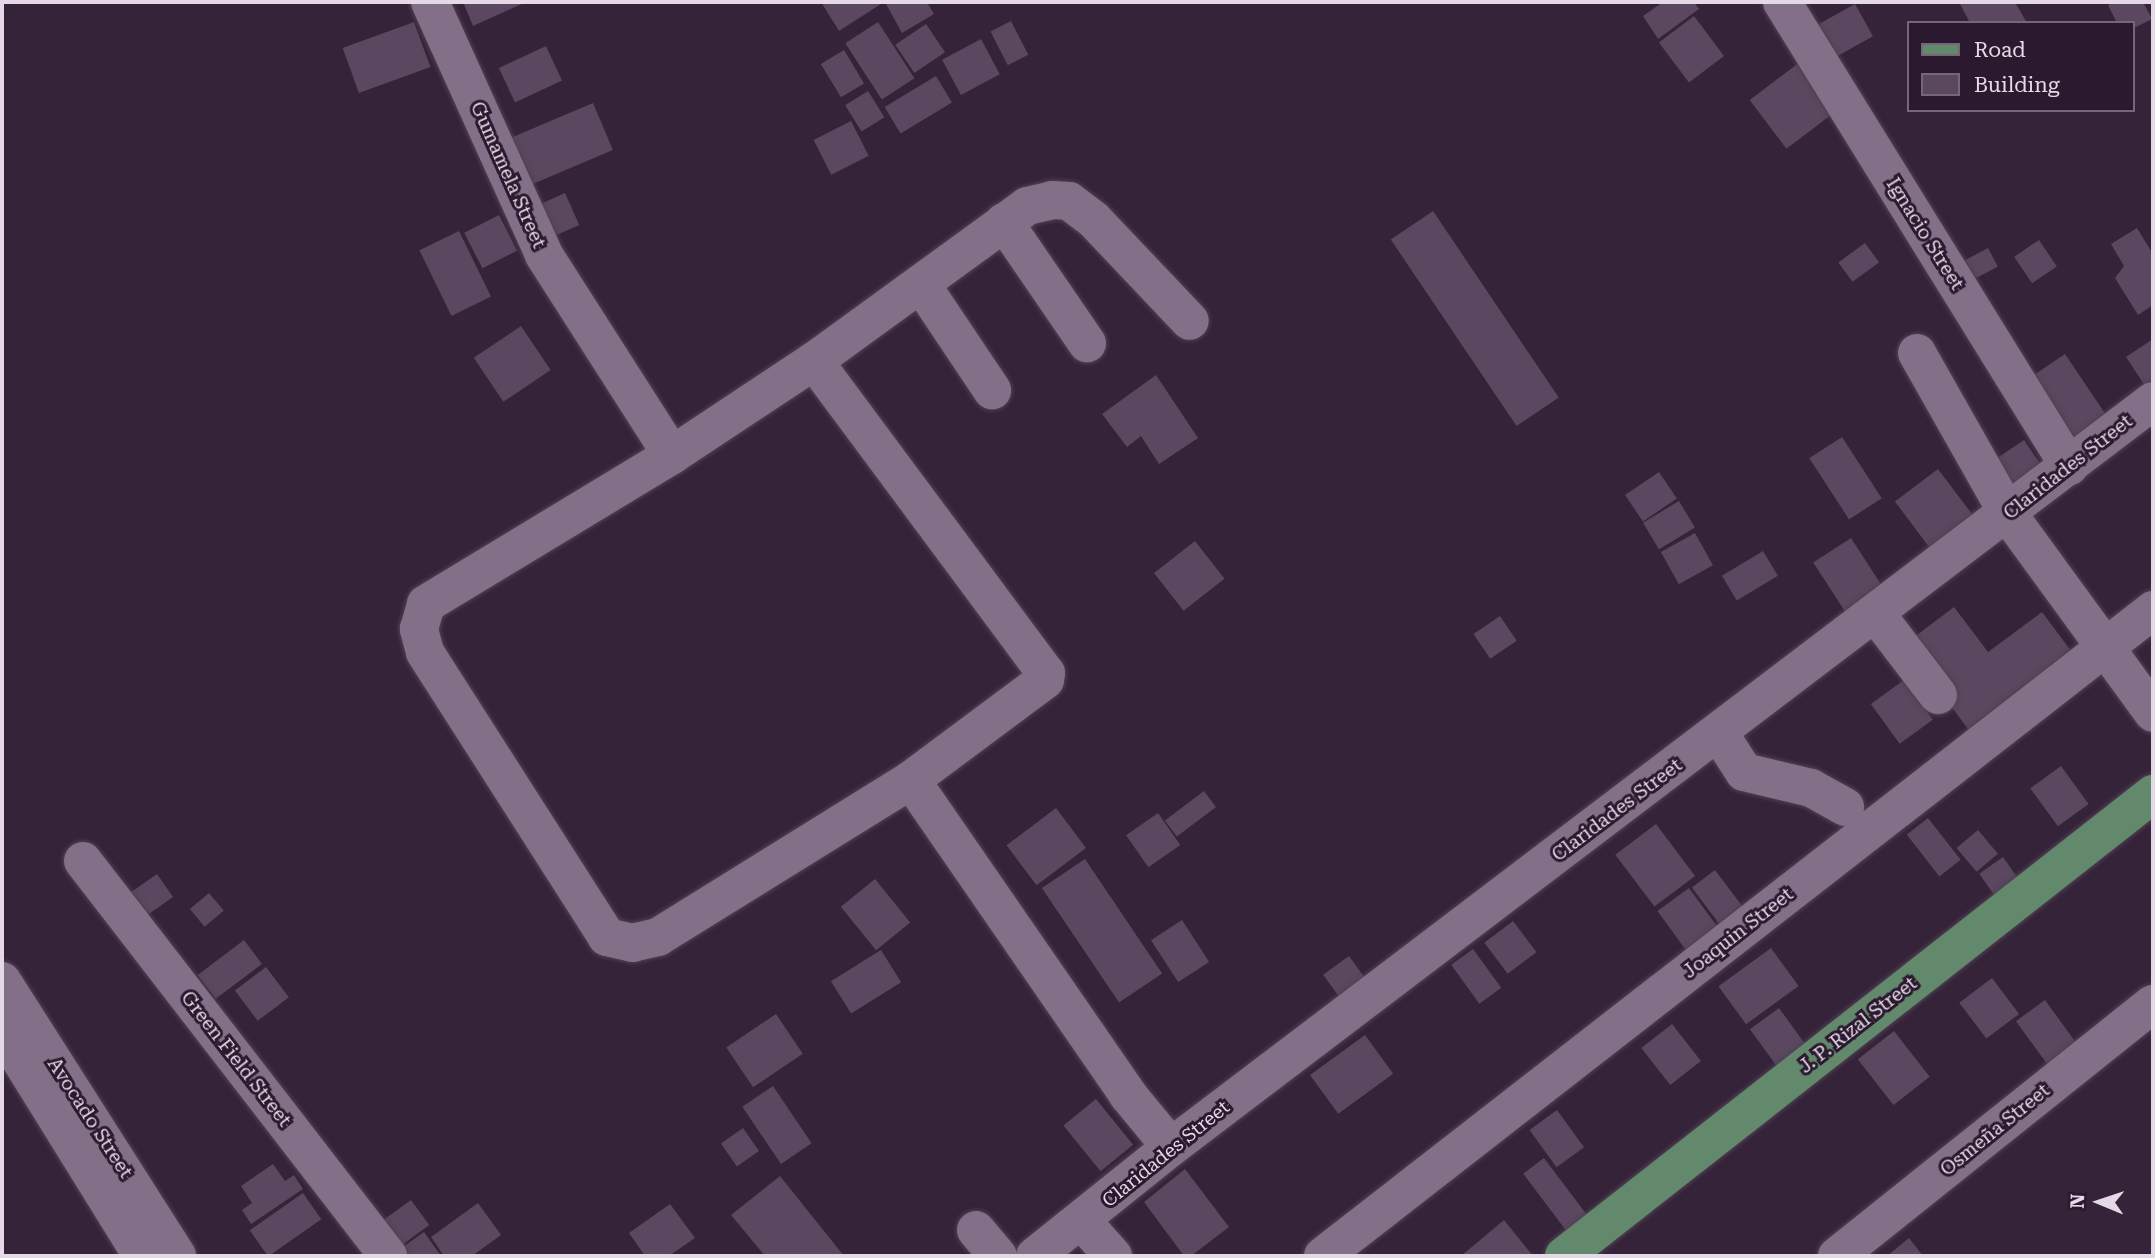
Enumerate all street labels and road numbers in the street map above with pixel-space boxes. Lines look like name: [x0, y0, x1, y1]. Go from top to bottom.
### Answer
street label: Gumamela Street: [465, 98, 551, 252]
street label: Ignacio Street: [1881, 174, 1969, 294]
street label: Claridades Street: [1999, 410, 2137, 524]
street label: Claridades Street: [1547, 754, 1687, 866]
street label: Joaquin Street: [1678, 883, 1798, 983]
street label: J. P. Rizal Street: [1795, 972, 1921, 1078]
street label: Green Field Street: [176, 987, 296, 1131]
street label: Avocado Street: [43, 1054, 137, 1182]
street label: Osmeña Street: [1936, 1079, 2054, 1181]
street label: Claridades Street: [1098, 1096, 1234, 1212]

